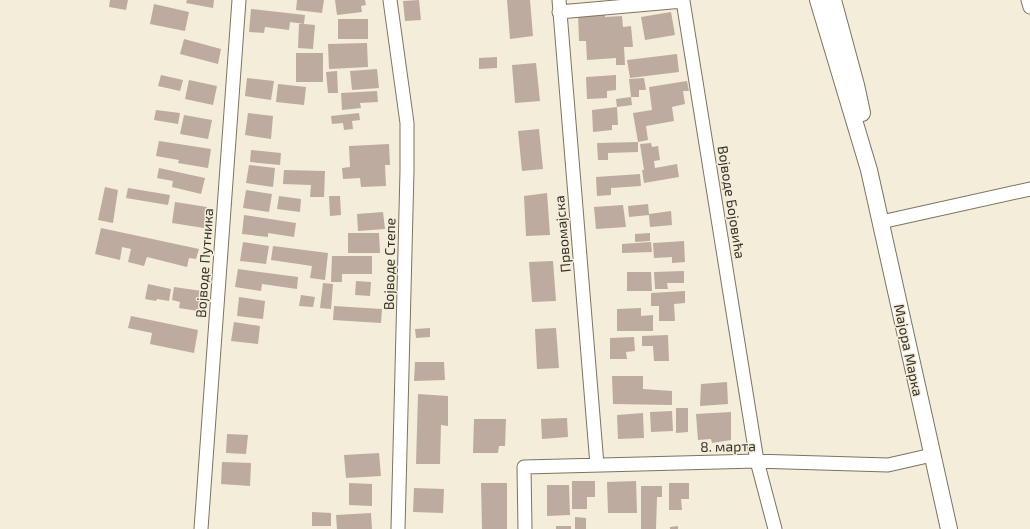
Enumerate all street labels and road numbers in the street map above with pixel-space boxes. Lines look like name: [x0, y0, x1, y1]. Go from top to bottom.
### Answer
street label: Војводе Бојовића: [715, 144, 749, 260]
street label: Првомајска: [550, 195, 574, 273]
street label: Војводе Путника: [192, 208, 216, 318]
street label: Војводе Степе: [380, 218, 398, 310]
street label: Мајора Марка: [891, 302, 927, 398]
street label: 8. марта: [700, 437, 756, 455]

